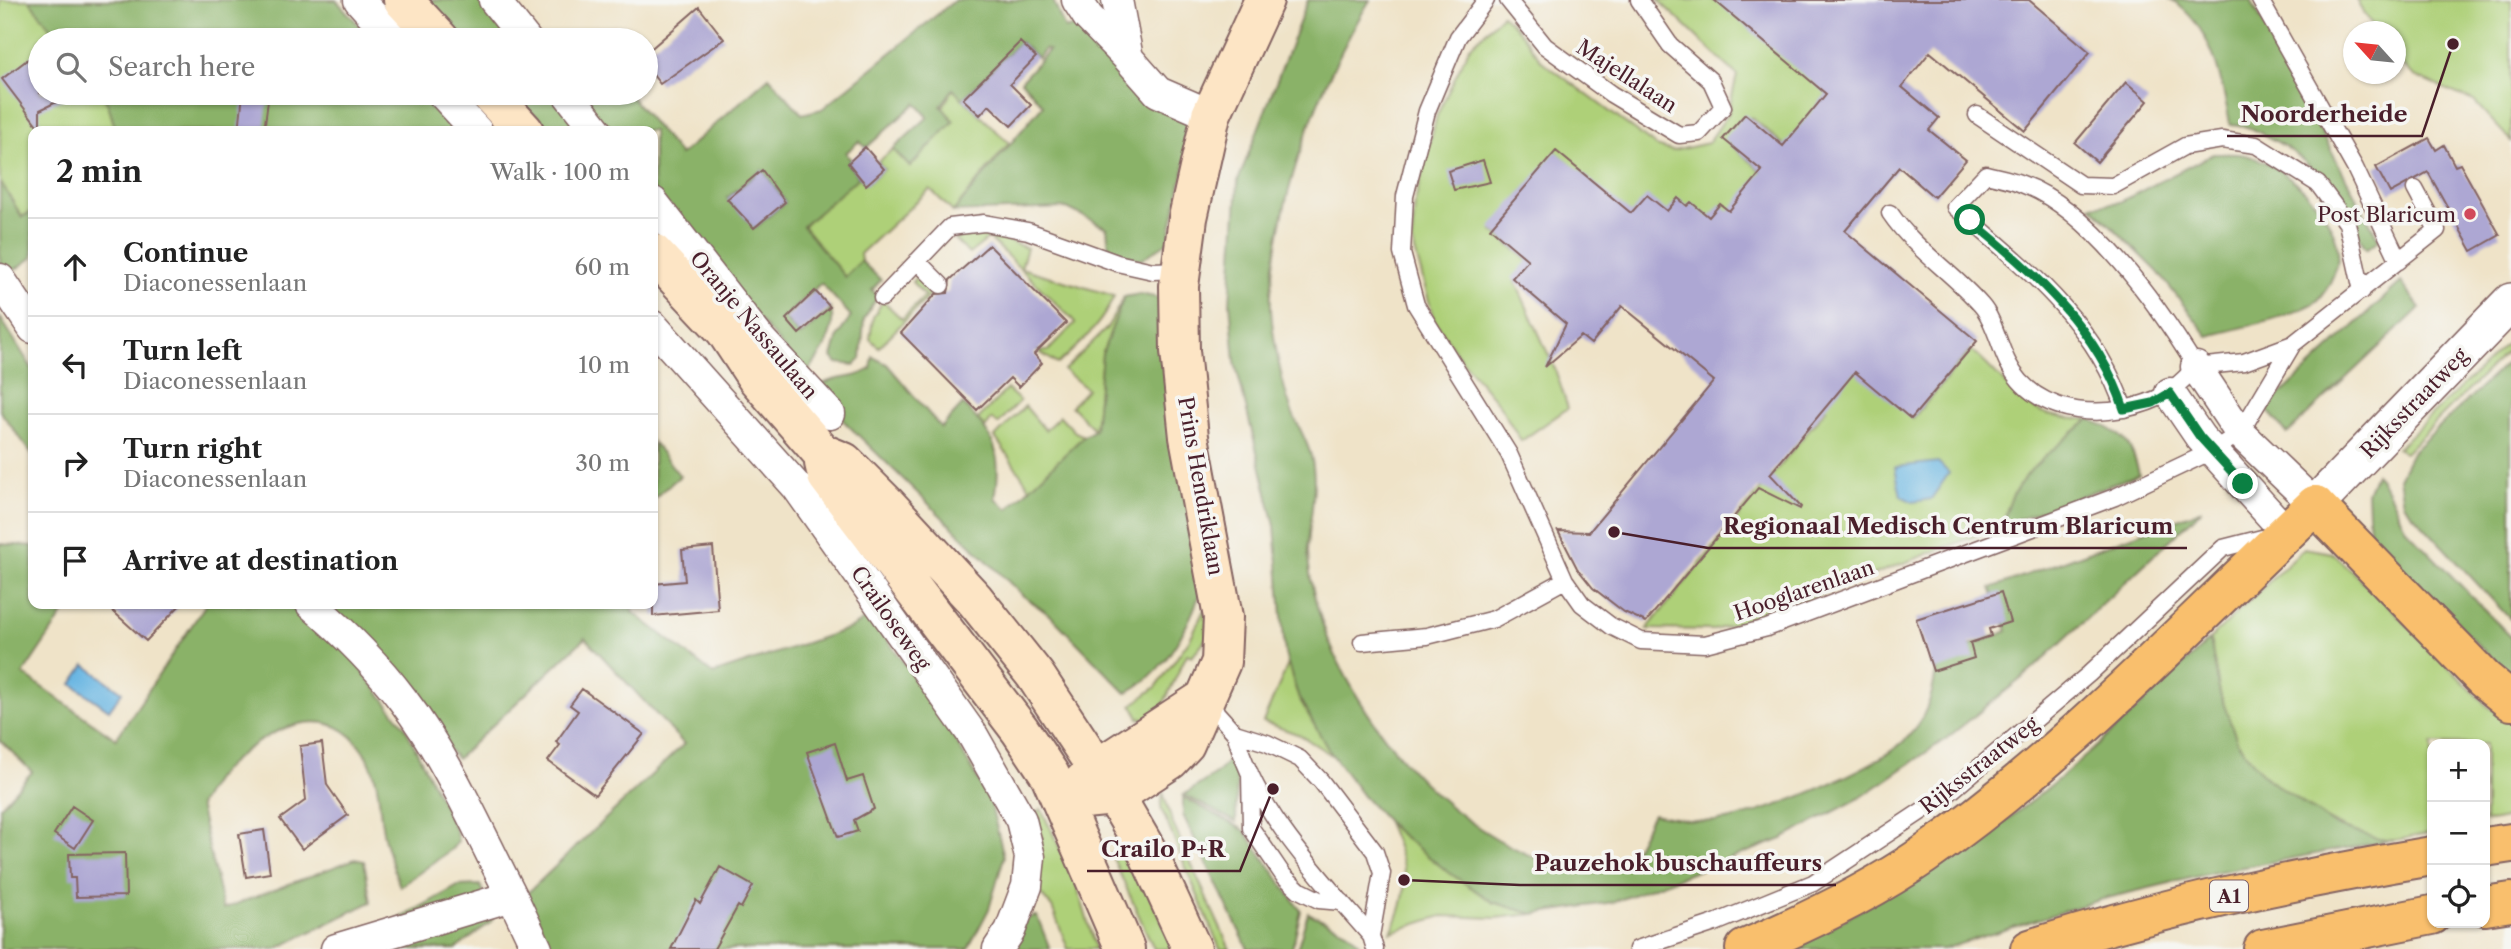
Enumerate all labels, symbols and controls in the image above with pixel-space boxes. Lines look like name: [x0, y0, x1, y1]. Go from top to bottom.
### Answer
north arrow: [2343, 21, 2406, 84]
search box: [28, 28, 658, 105]
street label: Majellalaan: [1572, 34, 1682, 118]
icon: search: [52, 48, 90, 86]
text: Search here: [108, 51, 255, 83]
callout: Noorderheide: [2227, 92, 2422, 136]
text: Noorderheide: [2241, 100, 2408, 128]
text: 2 min: [56, 153, 142, 190]
text: Walk · 100 m: [490, 158, 630, 186]
place label: Post Blaricum: [2317, 202, 2456, 227]
route start: [1954, 204, 1985, 235]
marker: Post Blaricum: [2462, 206, 2478, 222]
text: Continue: [123, 237, 248, 269]
street label: Oranje Nassaulaan: [685, 246, 823, 404]
icon: ahead: [56, 248, 94, 286]
text: 60 m: [574, 253, 630, 281]
text: Diaconessenlaan: [123, 269, 307, 297]
text: Turn left: [123, 335, 242, 367]
street label: Rijksstraatweg: [2355, 342, 2473, 463]
icon: left: [56, 346, 94, 384]
text: 10 m: [578, 351, 630, 379]
text: Diaconessenlaan: [123, 367, 307, 395]
street label: Prins Hendriklaan: [1173, 395, 1229, 577]
text: Turn right: [123, 433, 262, 465]
icon: right: [56, 444, 94, 482]
text: 30 m: [575, 449, 630, 477]
text: Diaconessenlaan: [123, 465, 307, 493]
route end: [2227, 468, 2258, 499]
callout: Regionaal Medisch Centrum Blaricum: [1708, 504, 2187, 548]
text: Regionaal Medisch Centrum Blaricum: [1723, 512, 2173, 540]
icon: arrive: [56, 542, 94, 580]
text: Arrive at destination: [123, 545, 398, 577]
street label: Hooglarenlaan: [1731, 554, 1877, 626]
street label: Crailoseweg: [846, 561, 937, 676]
street label: Rijksstraatweg: [1915, 710, 2044, 819]
map controls: [2427, 739, 2490, 928]
button: +: [2427, 739, 2490, 802]
button: −: [2427, 802, 2490, 865]
callout: Crailo P+R: [1087, 827, 1240, 871]
text: Crailo P+R: [1101, 835, 1226, 863]
callout: Pauzehok buschauffeurs: [1520, 841, 1836, 885]
text: Pauzehok buschauffeurs: [1534, 849, 1822, 877]
button: locate: [2427, 865, 2490, 928]
road number: A1: [2210, 880, 2248, 912]

